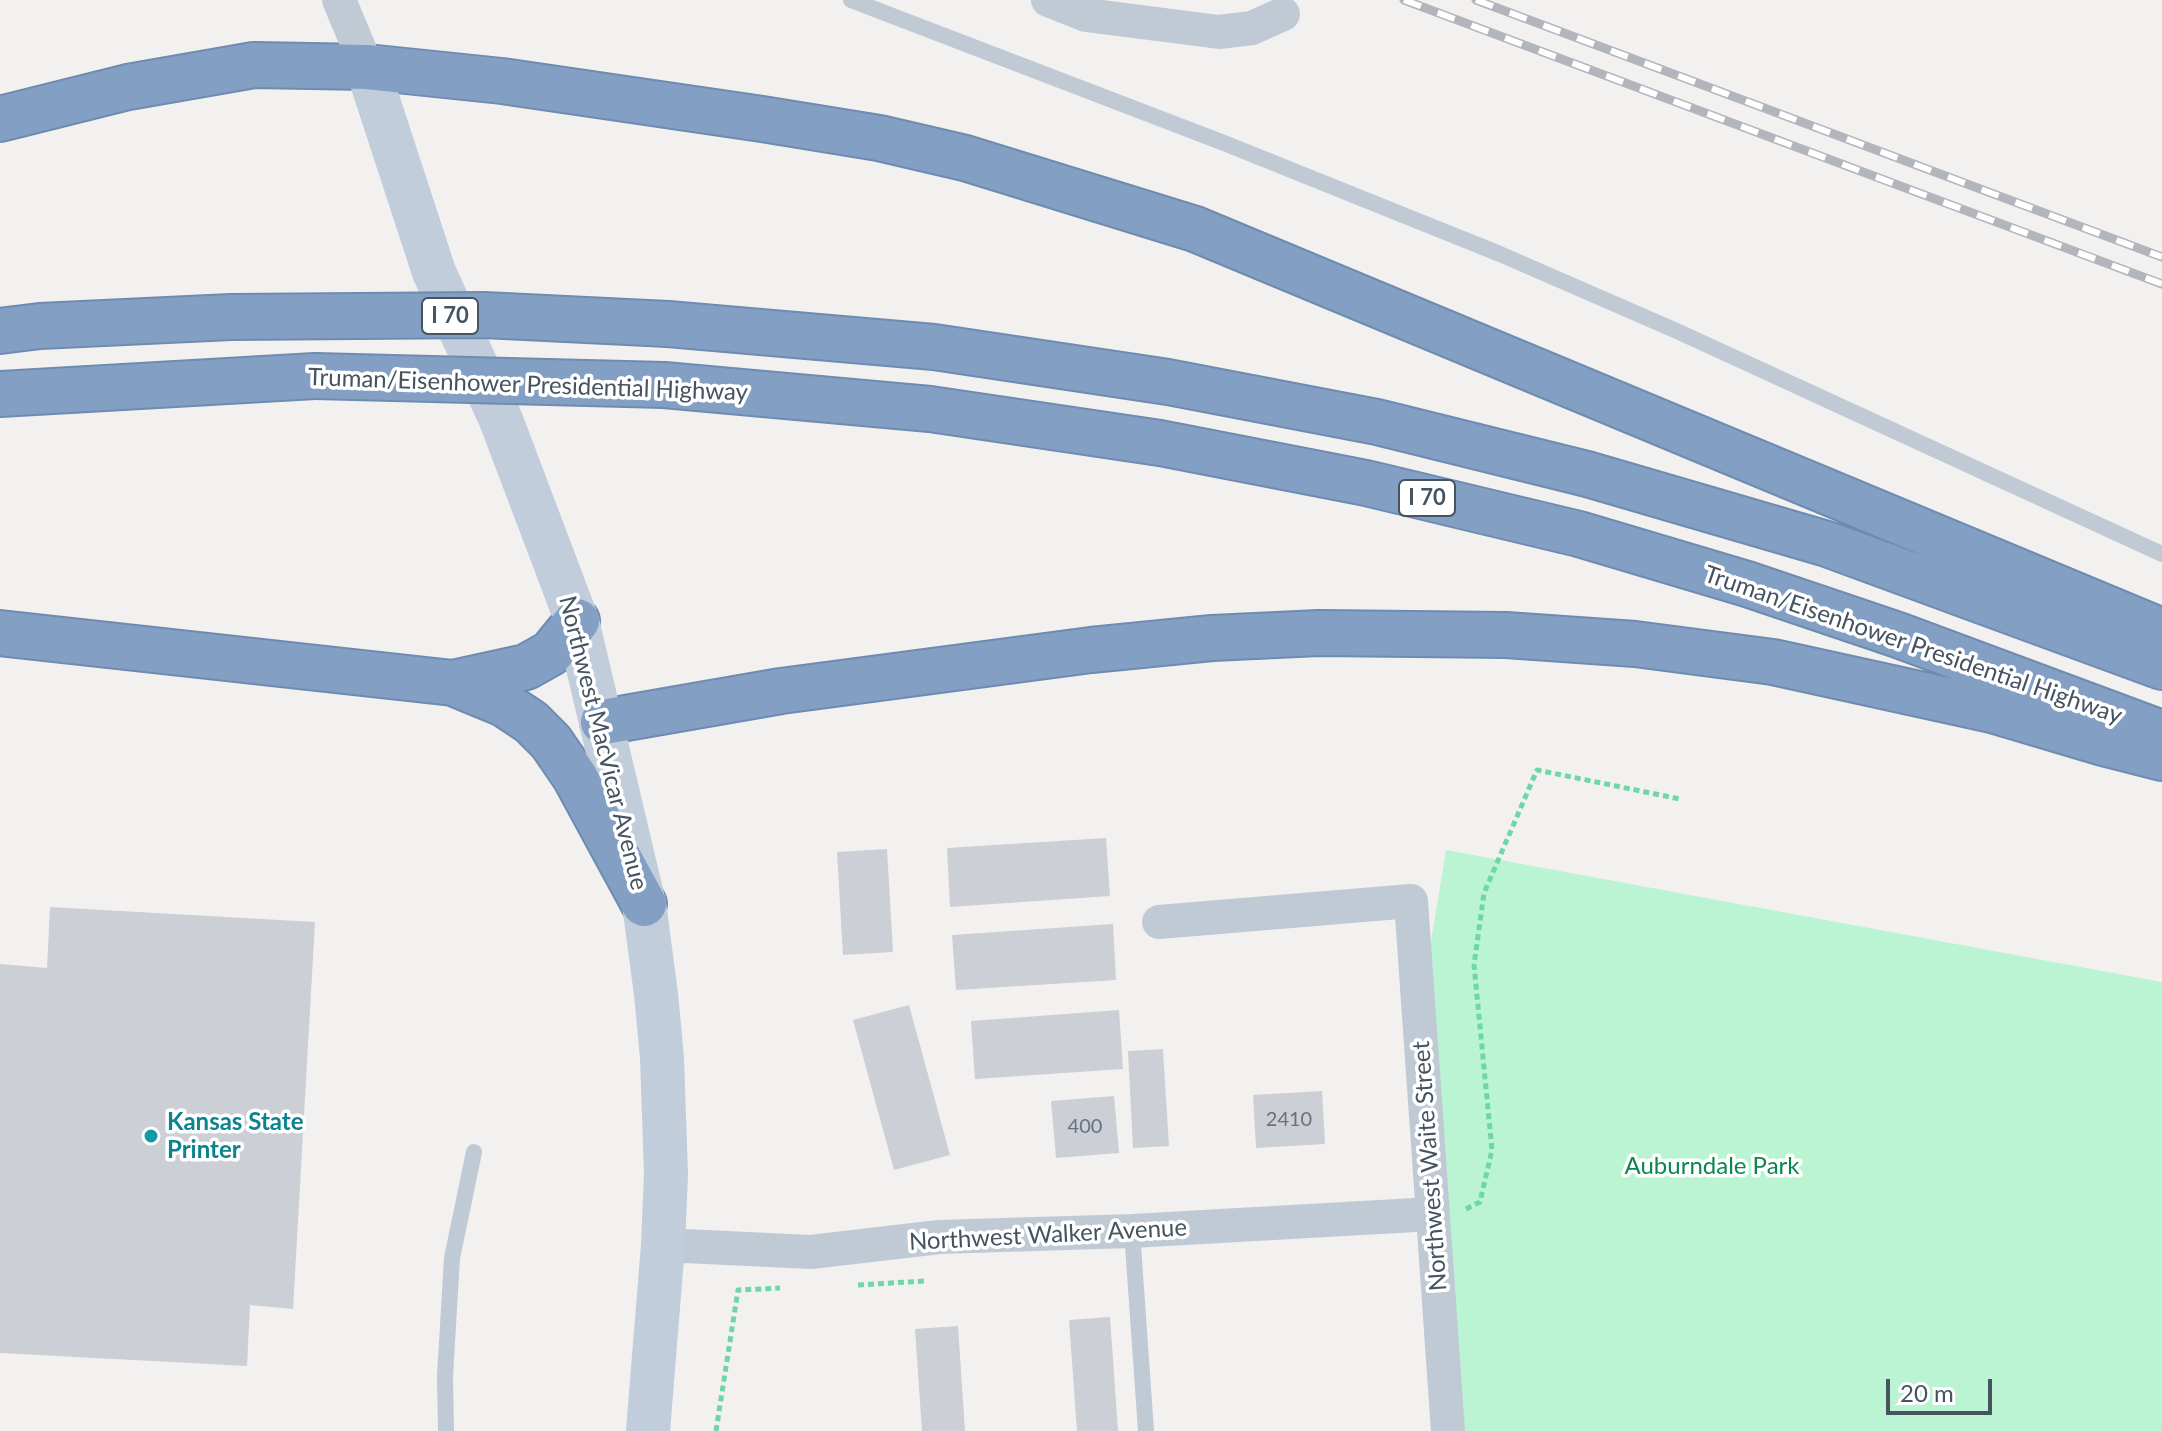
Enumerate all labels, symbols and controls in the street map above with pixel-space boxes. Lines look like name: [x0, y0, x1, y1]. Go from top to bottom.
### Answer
road number: I 70: [422, 298, 478, 334]
street label: Truman/Eisenhower Presidential Highway: [308, 363, 748, 407]
road number: I 70: [1399, 480, 1455, 516]
street label: Truman/Eisenhower Presidential Highway: [1700, 560, 2126, 730]
street label: Northwest MacVicar Avenue: [552, 593, 654, 893]
street label: Northwest Waite Street: [1407, 1040, 1453, 1292]
place label: Kansas State Printer: [167, 1108, 303, 1164]
house number: 2410: [1266, 1108, 1312, 1132]
house number: 400: [1068, 1115, 1102, 1139]
marker: Kansas State Printer: [142, 1127, 160, 1145]
park label: Auburndale Park: [1624, 1152, 1800, 1180]
street label: Northwest Walker Avenue: [908, 1213, 1188, 1257]
scale bar: [1890, 1363, 1996, 1413]
text: 20 m: [1900, 1378, 1954, 1407]

